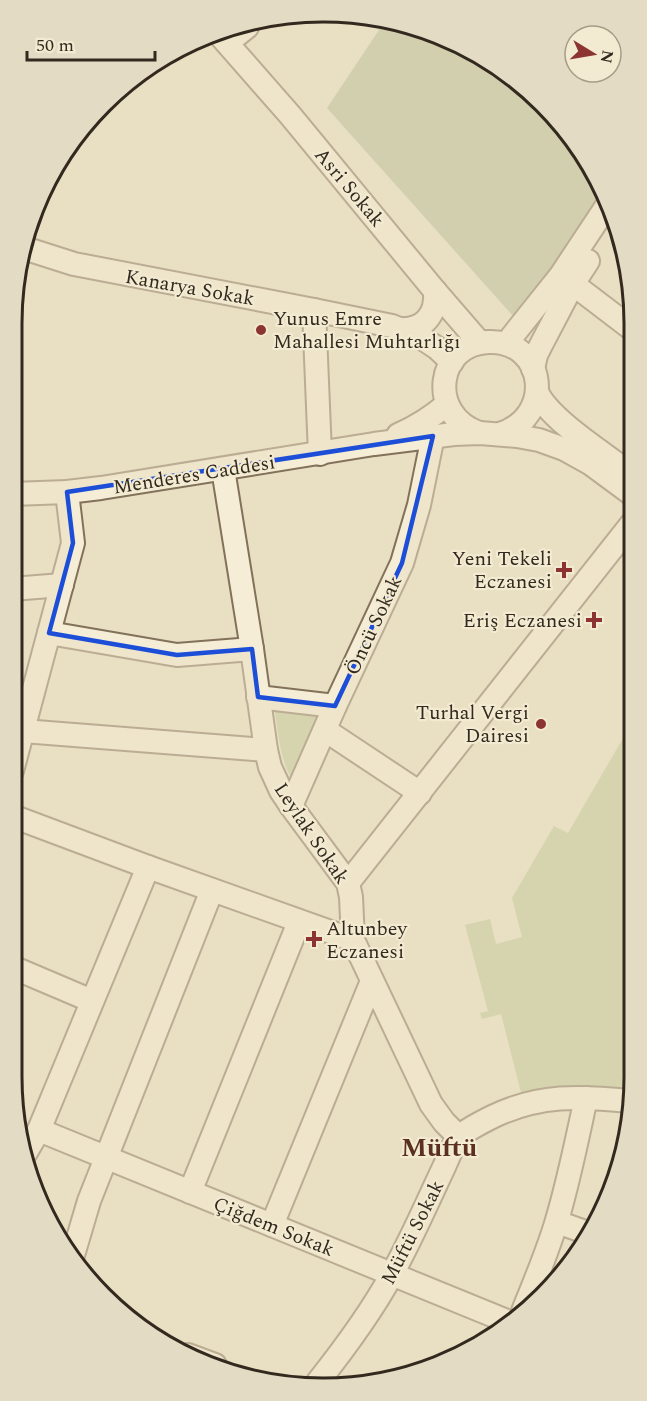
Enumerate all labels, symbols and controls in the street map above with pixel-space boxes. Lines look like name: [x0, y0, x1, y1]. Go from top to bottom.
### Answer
scale bar: [27, 24, 154, 62]
north arrow: [563, 24, 623, 84]
text: 50 m: [36, 32, 74, 59]
text: N: [594, 48, 620, 65]
street label: Asri Sokak: [307, 141, 392, 234]
street label: Kanarya Sokak: [123, 262, 257, 314]
place label: Yunus Emre Mahallesi Muhtarlığı: [273, 304, 461, 357]
marker: Yunus Emre Mahallesi Muhtarlığı: [254, 323, 268, 337]
street label: Menderes Caddesi: [111, 447, 277, 503]
place label: Yeni Tekeli Eczanesi: [452, 544, 552, 597]
marker: Yeni Tekeli Eczanesi: [557, 563, 571, 577]
street label: Öncü Sokak: [338, 571, 410, 680]
place label: Eriş Eczanesi: [463, 606, 582, 636]
marker: Eriş Eczanesi: [587, 613, 601, 627]
place label: Turhal Vergi Dairesi: [416, 698, 529, 751]
marker: Turhal Vergi Dairesi: [534, 717, 548, 731]
street label: Leylak Sokak: [266, 777, 356, 891]
place label: Altunbey Eczanesi: [326, 914, 408, 967]
marker: Altunbey Eczanesi: [307, 932, 321, 946]
district label: Müftü: [401, 1128, 477, 1168]
street label: Müftü Sokak: [374, 1175, 452, 1290]
street label: Çiğdem Sokak: [209, 1189, 339, 1265]

